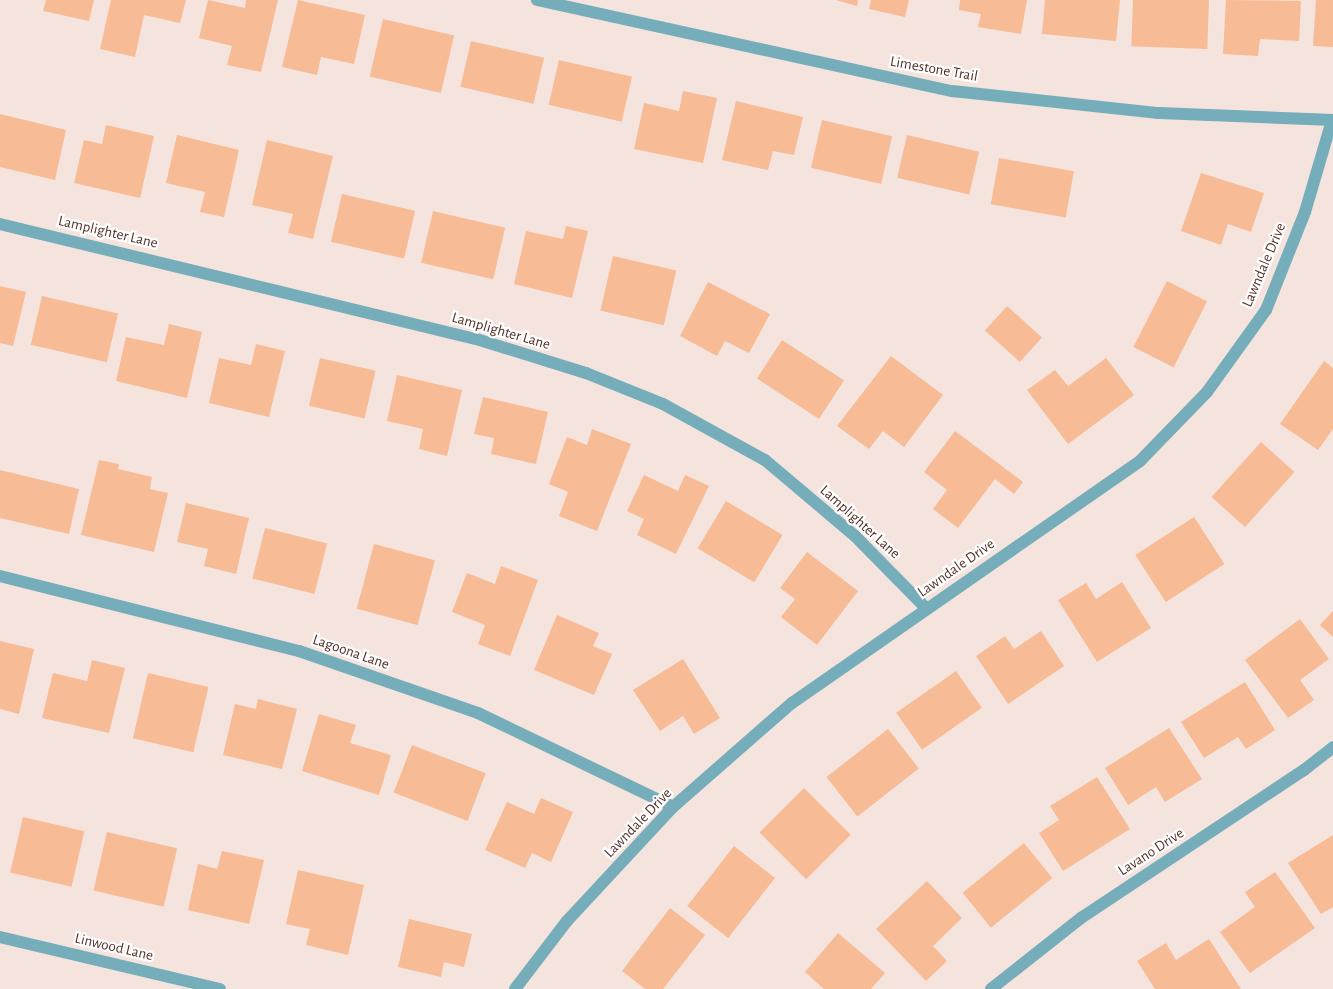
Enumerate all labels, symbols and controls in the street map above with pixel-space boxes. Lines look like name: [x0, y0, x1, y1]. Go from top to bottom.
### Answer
street label: Limestone Trail: [889, 52, 979, 86]
street label: Lamplighter Lane: [56, 212, 160, 252]
street label: Lawndale Drive: [1238, 220, 1290, 310]
street label: Lamplighter Lane: [450, 308, 552, 354]
street label: Lamplighter Lane: [816, 481, 904, 563]
street label: Lawndale Drive: [914, 535, 998, 601]
street label: Lagoona Lane: [310, 630, 392, 674]
street label: Lawndale Drive: [600, 784, 676, 862]
street label: Lavano Drive: [1115, 824, 1187, 880]
street label: Linwood Lane: [73, 929, 155, 965]

